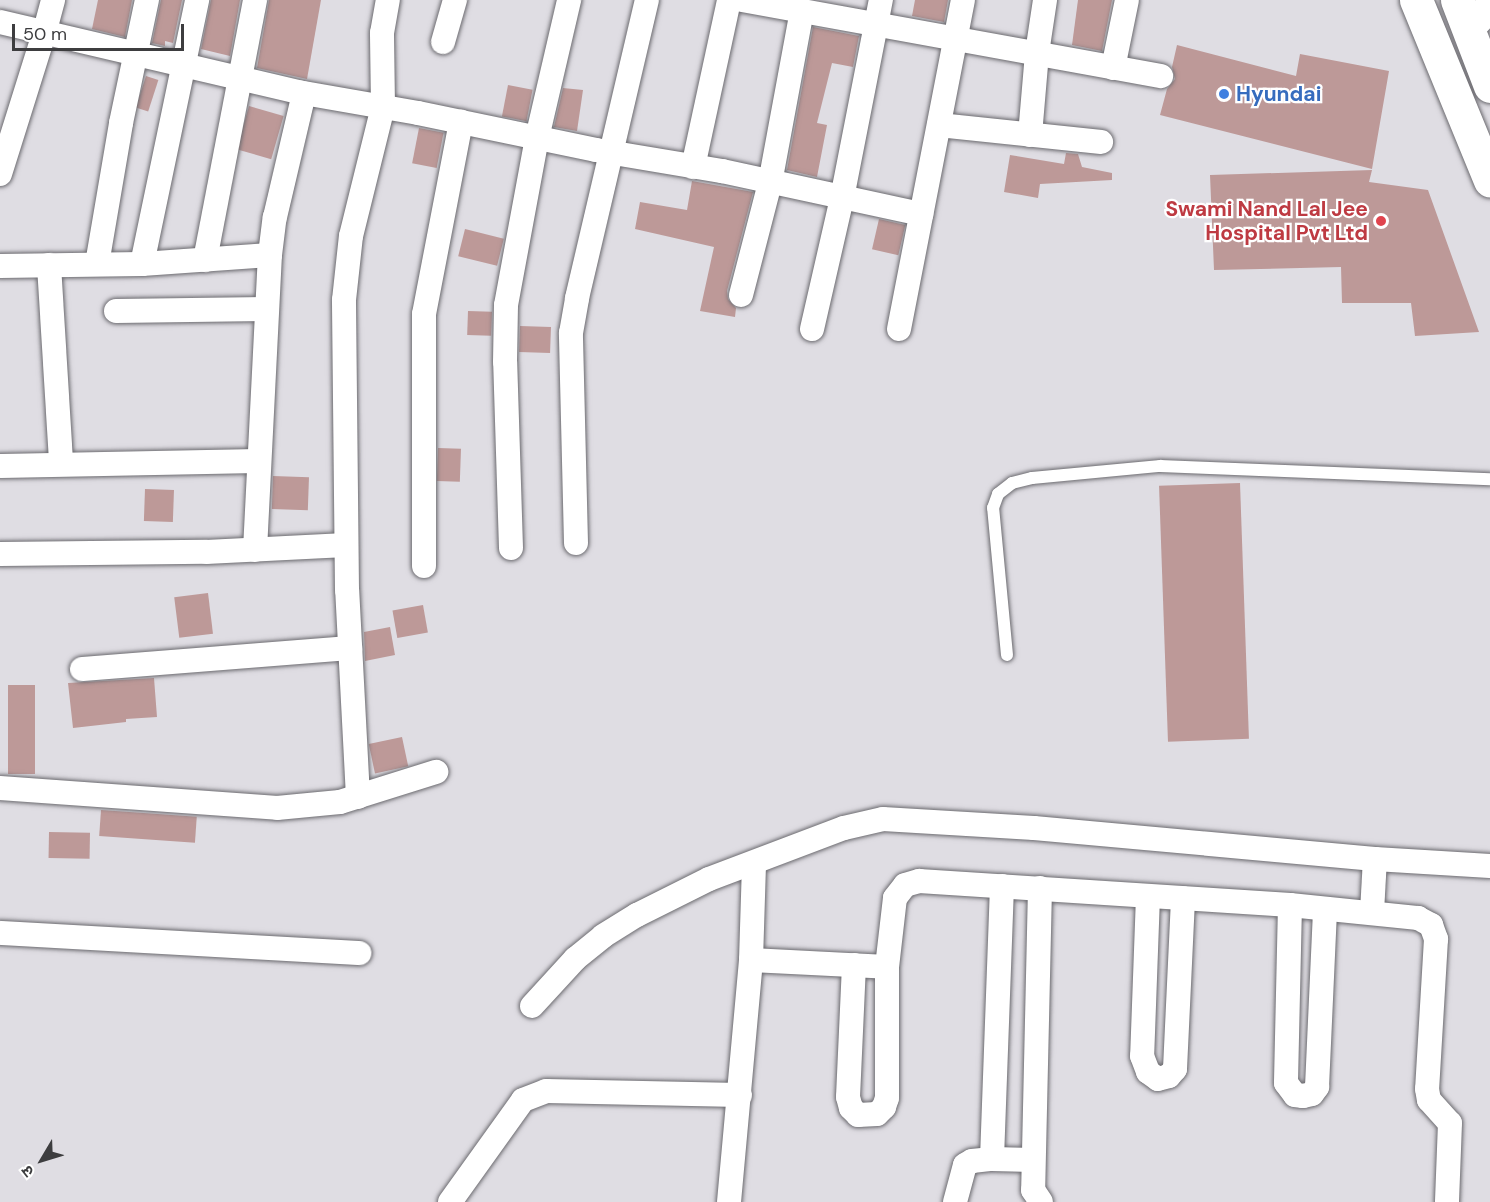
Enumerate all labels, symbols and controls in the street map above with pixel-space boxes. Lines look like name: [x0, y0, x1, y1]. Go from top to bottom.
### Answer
scale bar: [15, 12, 188, 50]
text: 50 m: [23, 22, 67, 46]
place label: Hyundai: [1236, 81, 1321, 107]
marker: Hyundai: [1217, 87, 1231, 101]
place label: Swami Nand Lal Jee Hospital Pvt Ltd: [1165, 196, 1368, 246]
marker: Swami Nand Lal Jee Hospital Pvt Ltd: [1372, 212, 1390, 230]
north arrow: [12, 1130, 72, 1190]
text: उ: [16, 1161, 39, 1182]

